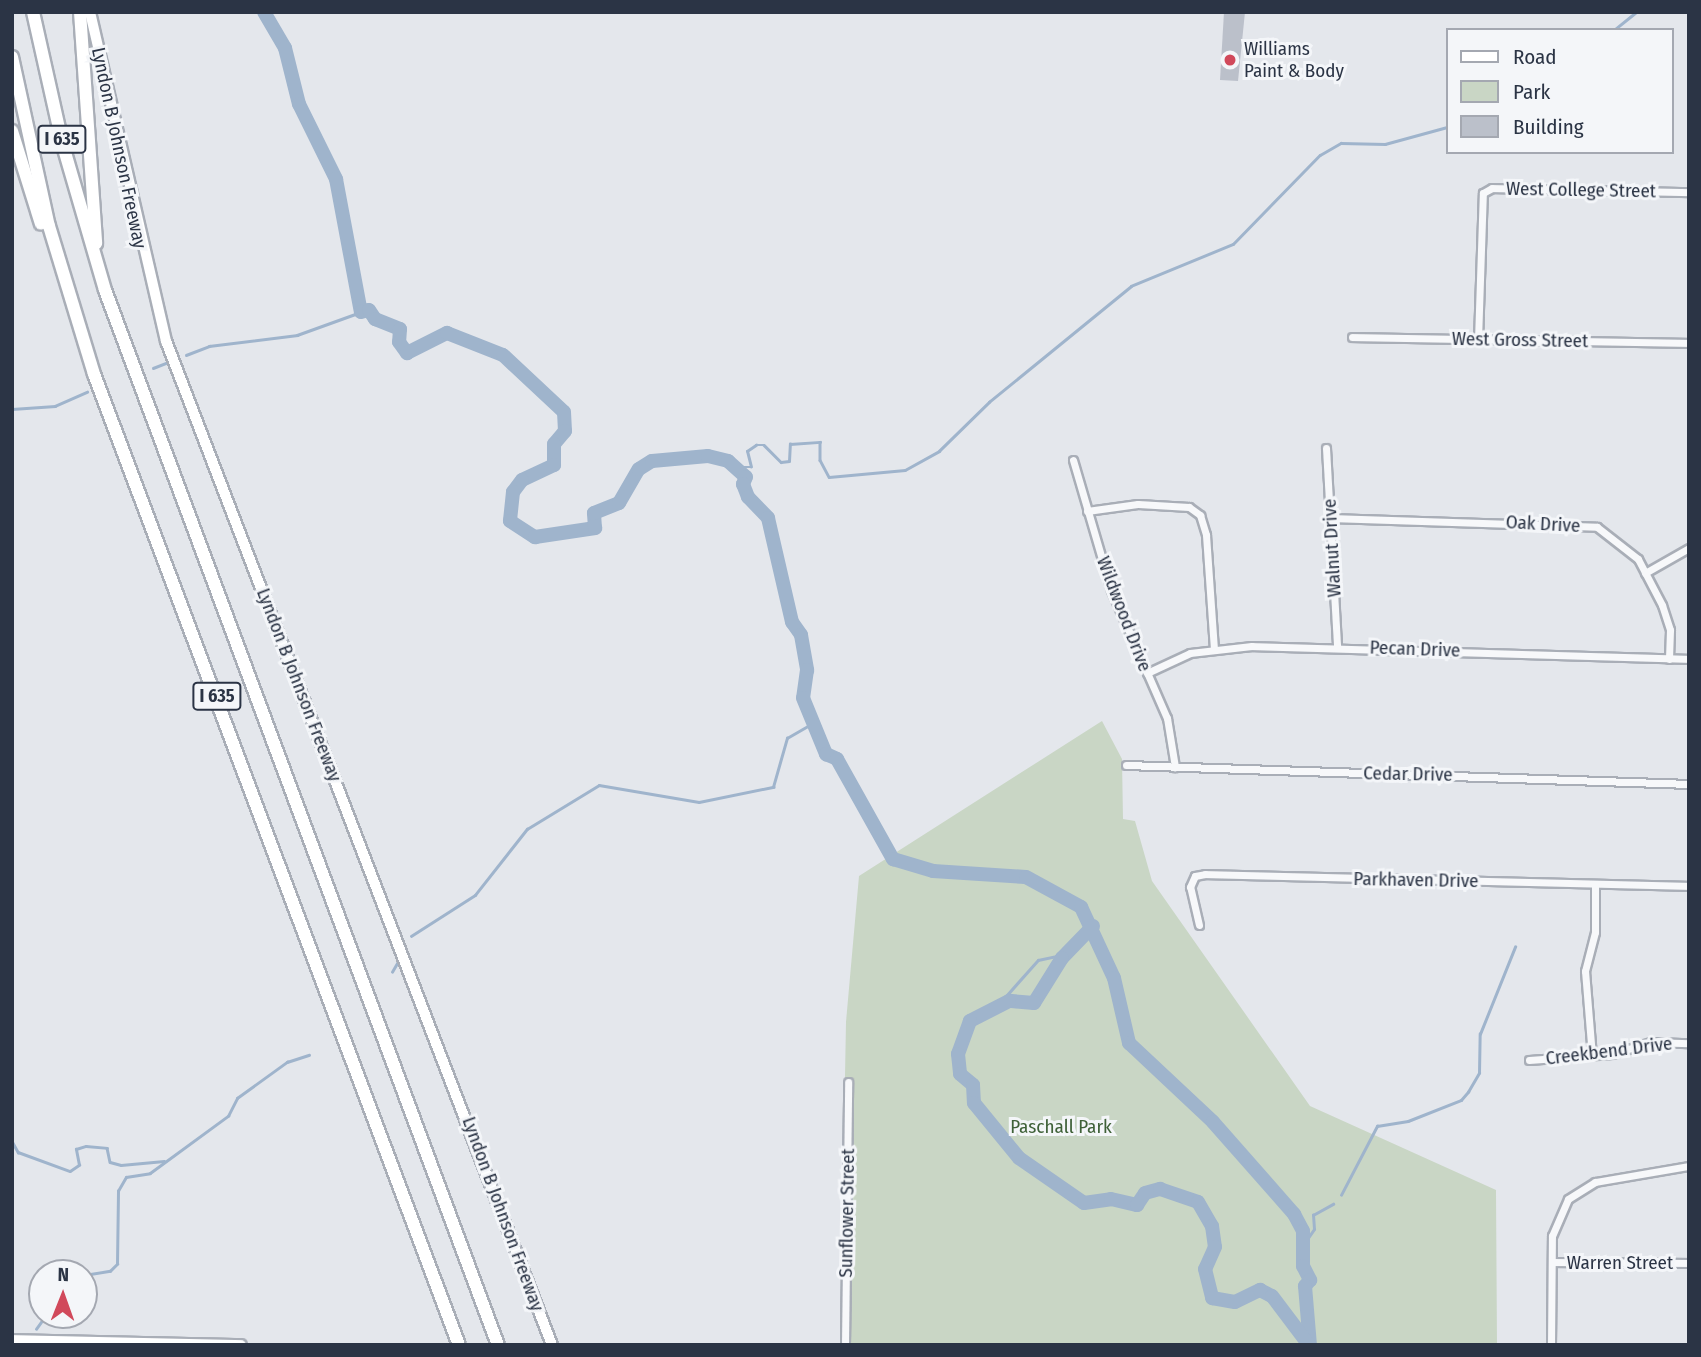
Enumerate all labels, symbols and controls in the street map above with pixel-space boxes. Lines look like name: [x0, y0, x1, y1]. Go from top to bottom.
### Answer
legend: [1446, 28, 1673, 154]
place label: Williams Paint & Body: [1244, 38, 1344, 82]
text: Road: [1513, 44, 1557, 70]
street label: Lyndon B Johnson Freeway: [87, 45, 151, 251]
marker: Williams Paint & Body: [1222, 52, 1238, 68]
text: Park: [1513, 79, 1550, 105]
text: Building: [1513, 114, 1584, 140]
road number: I 635: [36, 124, 88, 154]
street label: West College Street: [1506, 177, 1656, 203]
street label: West Gross Street: [1452, 327, 1588, 353]
street label: Walnut Drive: [1318, 498, 1346, 598]
street label: Oak Drive: [1505, 511, 1581, 537]
street label: Wildwood Drive: [1092, 553, 1156, 675]
street label: Lyndon B Johnson Freeway: [252, 585, 346, 785]
street label: Pecan Drive: [1369, 636, 1461, 662]
road number: I 635: [191, 682, 243, 710]
street label: Cedar Drive: [1363, 762, 1453, 786]
street label: Parkhaven Drive: [1353, 868, 1479, 892]
street label: Creekbend Drive: [1544, 1032, 1674, 1070]
street label: Lyndon B Johnson Freeway: [457, 1114, 549, 1314]
park label: Paschall Park: [1010, 1116, 1112, 1138]
street label: Sunflower Street: [834, 1148, 860, 1278]
street label: Warren Street: [1567, 1252, 1673, 1274]
north arrow: [28, 1259, 98, 1329]
text: N: [57, 1263, 69, 1286]

